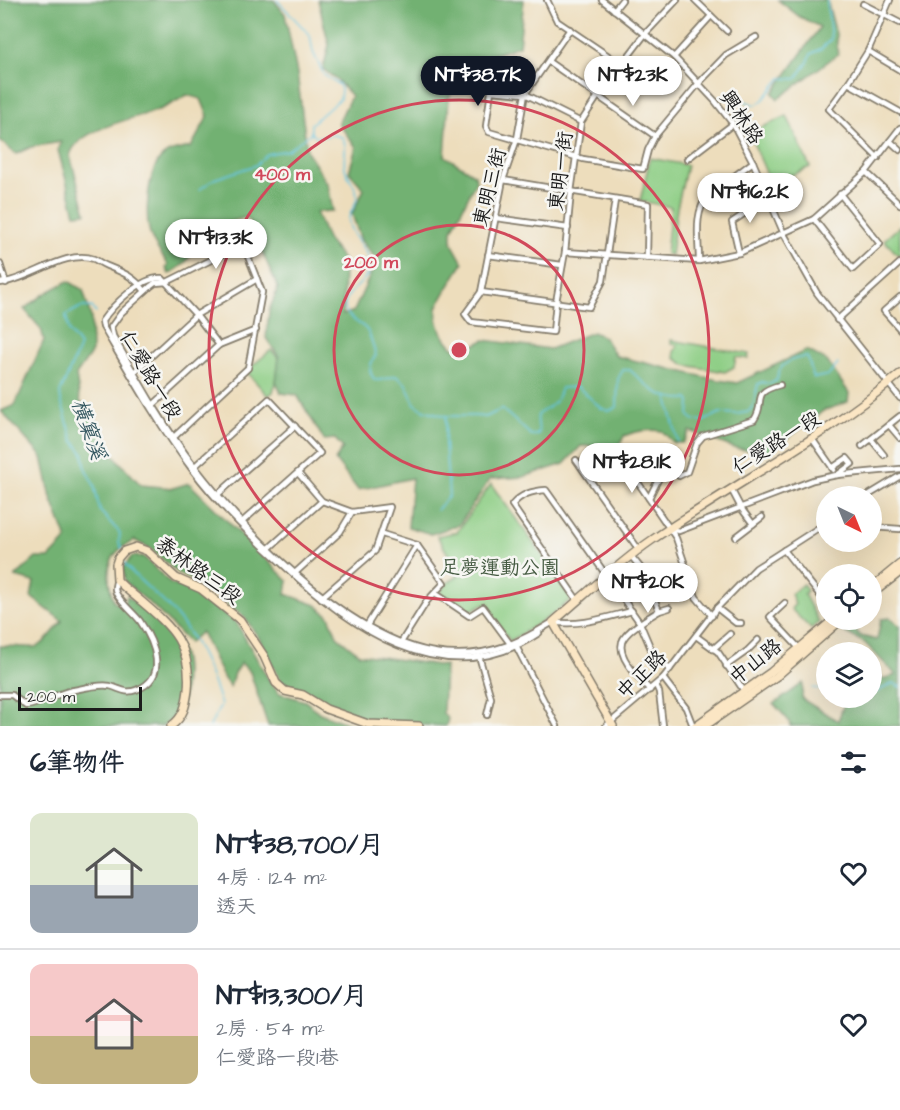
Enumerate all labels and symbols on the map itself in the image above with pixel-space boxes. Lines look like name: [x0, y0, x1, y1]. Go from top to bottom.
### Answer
pin: NT$38.7K: [416, 56, 540, 107]
pin: NT$23K: [584, 56, 682, 107]
street label: 興林路: [713, 85, 770, 151]
street label: 東明一街: [542, 130, 580, 213]
street label: 東明三街: [467, 145, 513, 229]
text: 400 m: [254, 162, 311, 187]
pin: NT$16.2K: [688, 173, 812, 224]
pin: NT$13.3K: [154, 219, 278, 270]
text: 200 m: [343, 250, 399, 275]
street label: 仁愛路一段: [112, 325, 188, 426]
centre of rings: [449, 340, 469, 360]
water label: 橫窠溪: [64, 395, 113, 465]
street label: 仁愛路一段: [727, 404, 826, 481]
pin: NT$28.1K: [570, 443, 694, 494]
north arrow: [816, 486, 882, 552]
street label: 泰林路三段: [150, 530, 247, 612]
park label: 足夢運動公園: [440, 554, 560, 582]
pin: NT$20K: [599, 563, 697, 614]
street label: 中山路: [723, 632, 789, 691]
street label: 中正路: [610, 643, 674, 706]
scale bar: [18, 684, 142, 712]

